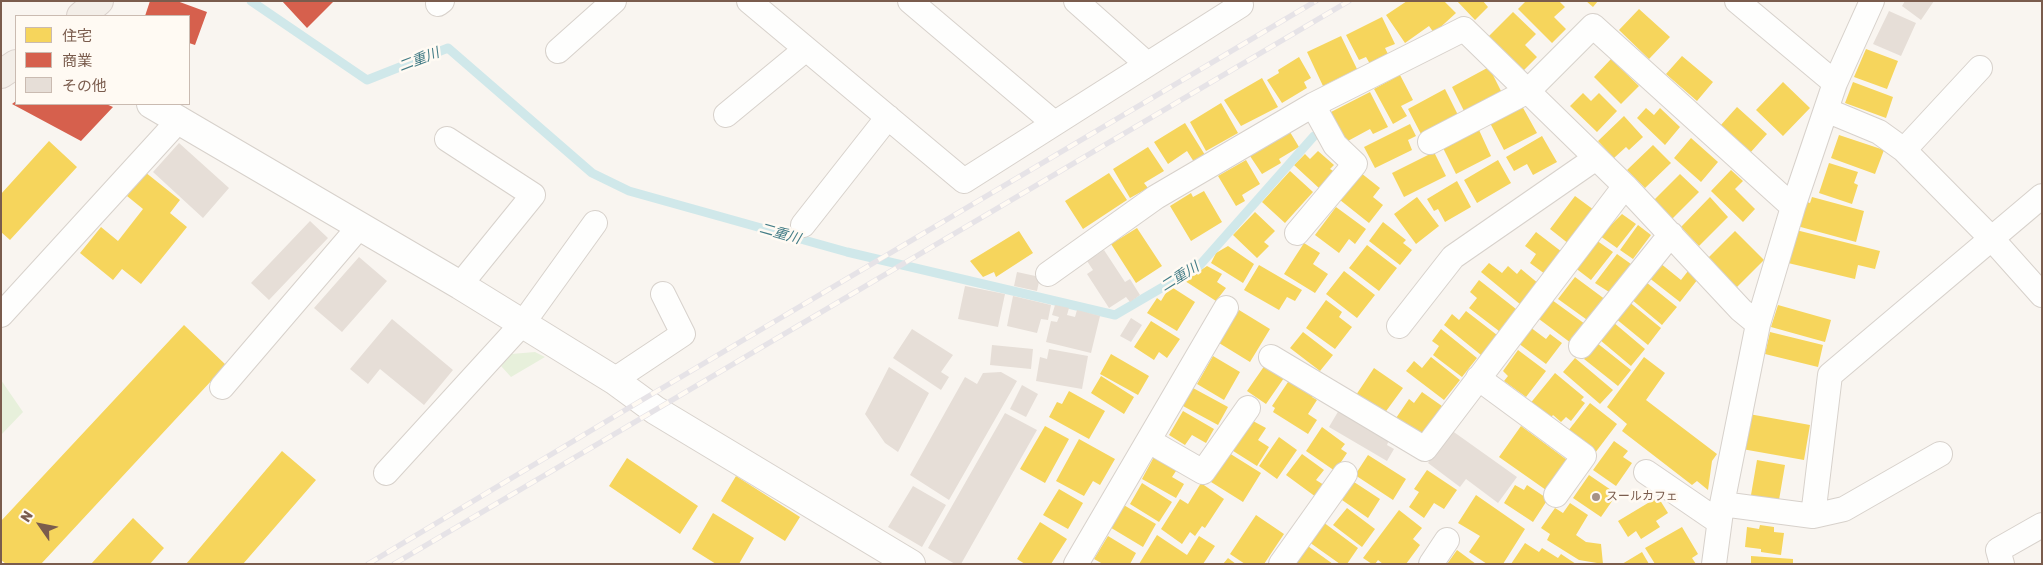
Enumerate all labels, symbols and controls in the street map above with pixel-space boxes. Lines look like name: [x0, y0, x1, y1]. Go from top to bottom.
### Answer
legend: [15, 15, 190, 105]
text: 住宅: [62, 27, 92, 45]
water label: 二重川: [396, 45, 442, 75]
text: 商業: [62, 52, 92, 70]
text: その他: [62, 77, 107, 95]
water label: 二重川: [757, 220, 803, 248]
water label: 二重川: [1158, 259, 1202, 295]
place label: スールカフェ: [1606, 490, 1678, 504]
marker: スールカフェ: [1590, 491, 1602, 503]
north arrow: [15, 500, 65, 550]
text: N: [17, 508, 37, 525]

